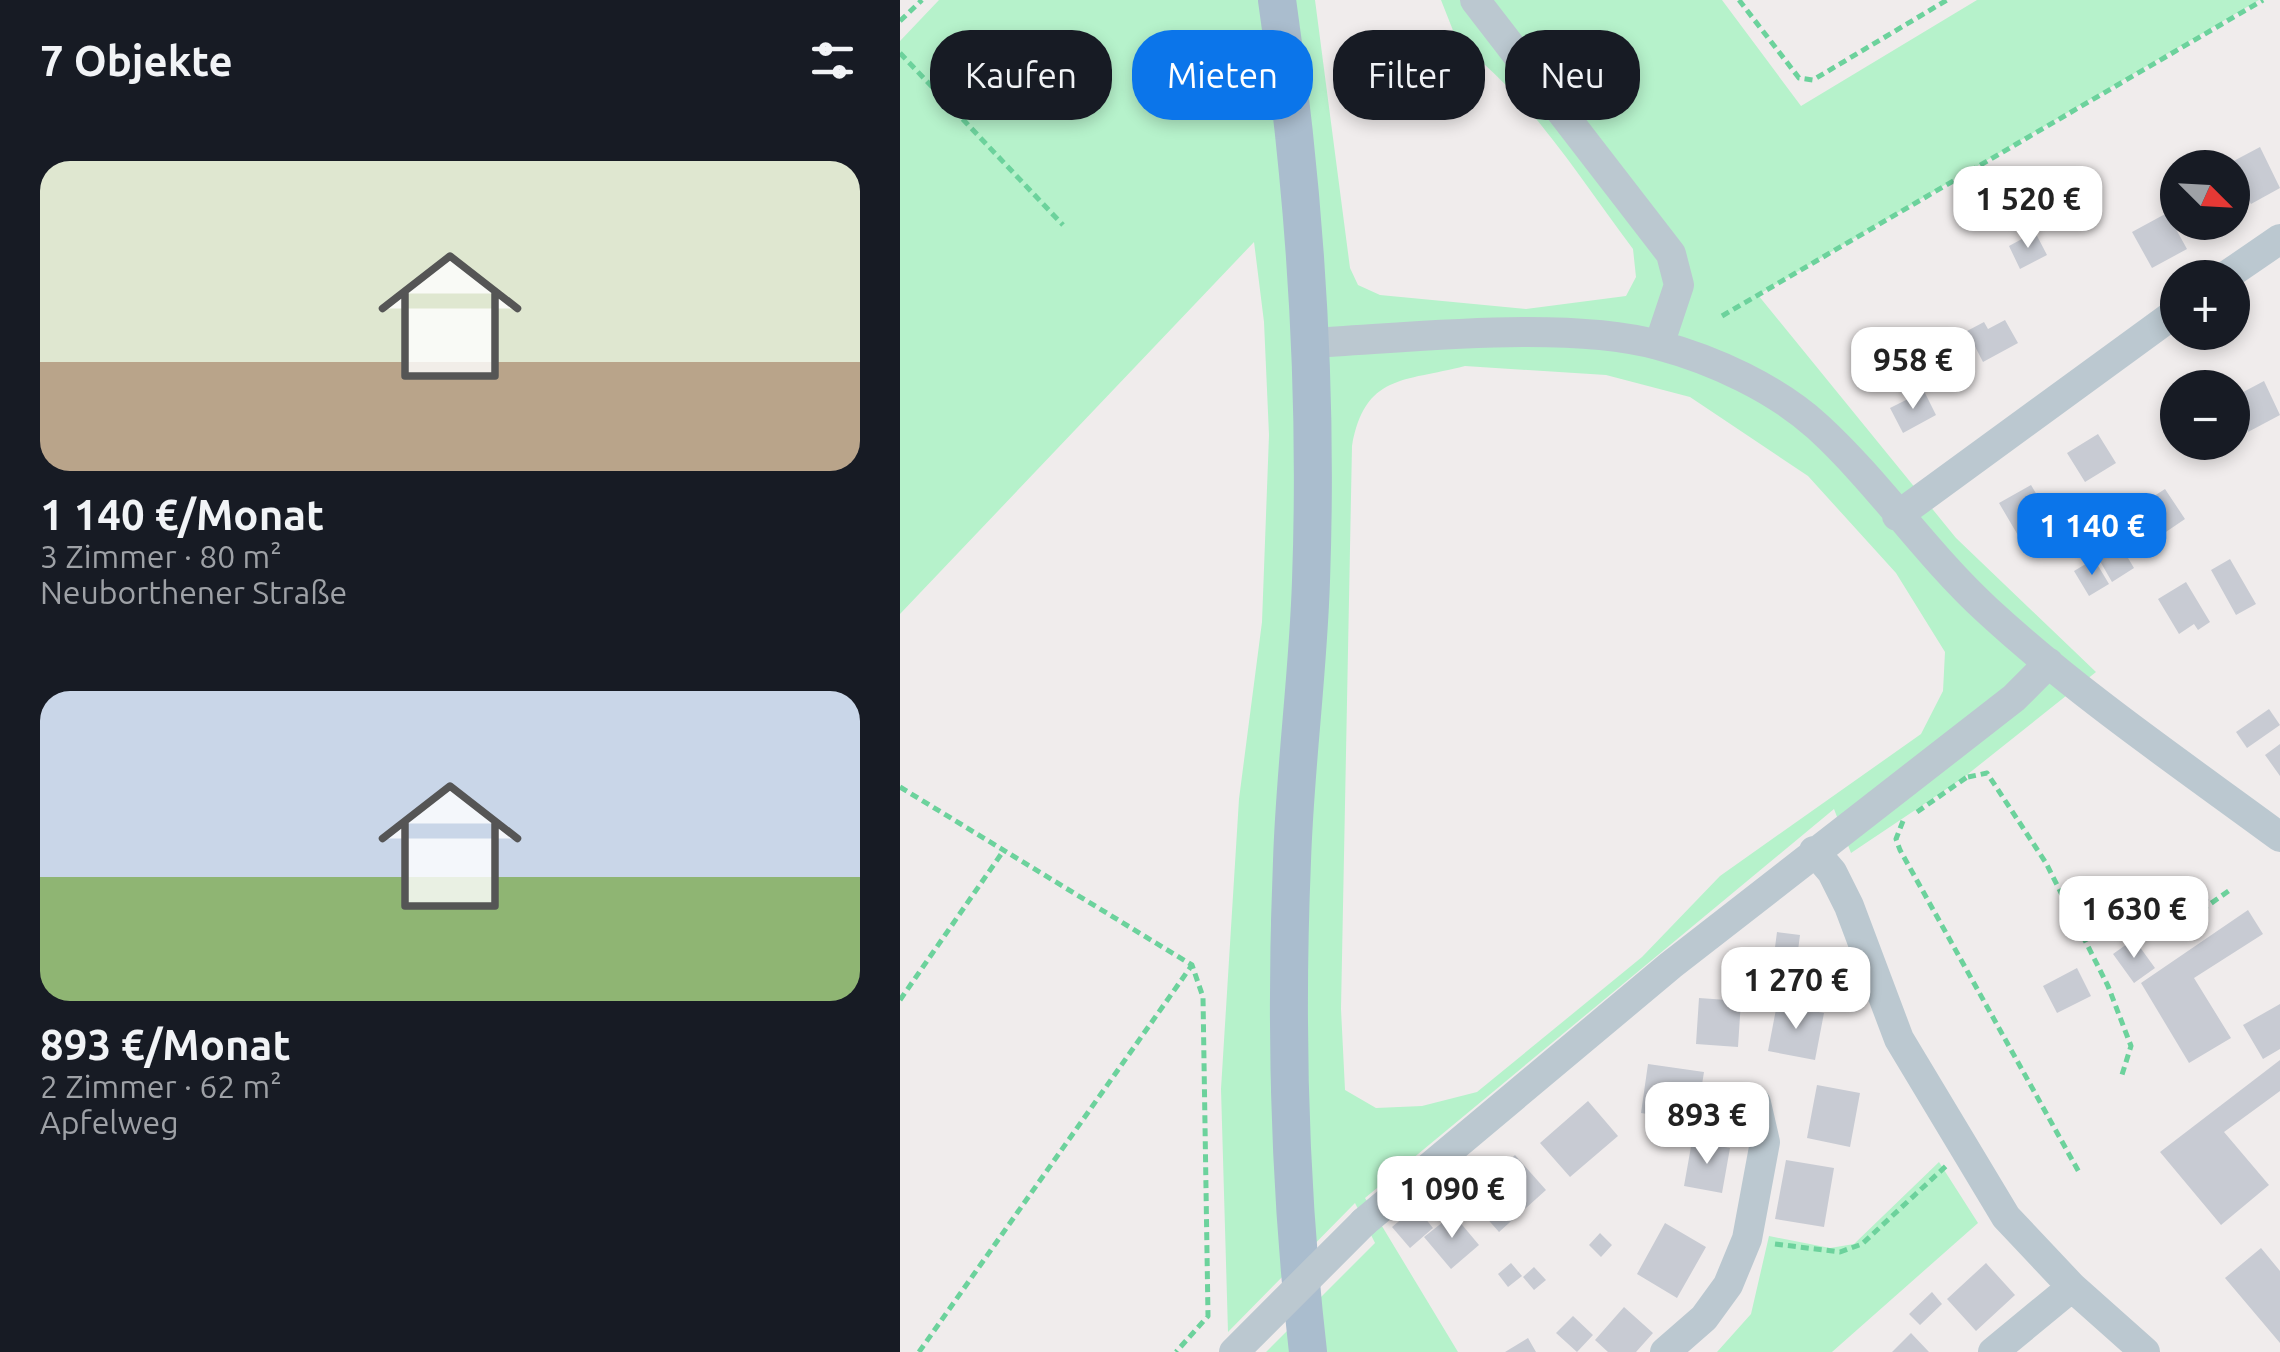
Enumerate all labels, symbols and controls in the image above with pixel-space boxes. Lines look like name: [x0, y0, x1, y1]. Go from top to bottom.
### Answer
chip: Kaufen: [930, 30, 1112, 120]
chip: Mieten: [1132, 30, 1313, 120]
chip: Filter: [1333, 30, 1485, 120]
chip: Neu: [1505, 30, 1640, 120]
icon: filters: [805, 33, 860, 88]
text: 7 Objekte: [40, 37, 233, 84]
north arrow: [2160, 150, 2250, 240]
map controls: [2160, 150, 2250, 460]
pin: 1 520 €: [1936, 166, 2120, 251]
text: 1 520 €: [1975, 180, 2081, 216]
icon: home: [360, 226, 540, 406]
button: +: [2160, 260, 2250, 350]
pin: 958 €: [1843, 327, 1983, 412]
text: 958 €: [1873, 341, 1953, 377]
button: −: [2160, 370, 2250, 460]
text: 1 140 €/Monat: [40, 491, 324, 538]
pin: 1 140 €: [2000, 493, 2184, 578]
text: 1 140 €: [2039, 507, 2145, 543]
text: 3 Zimmer · 80 m²: [40, 538, 282, 574]
text: Neuborthener Straße: [40, 574, 347, 610]
icon: home: [360, 756, 540, 936]
pin: 1 630 €: [2042, 876, 2226, 961]
text: 1 630 €: [2081, 890, 2187, 926]
pin: 1 270 €: [1704, 947, 1888, 1032]
text: 1 270 €: [1743, 961, 1849, 997]
text: 893 €/Monat: [40, 1021, 291, 1068]
text: 2 Zimmer · 62 m²: [40, 1068, 282, 1104]
pin: 893 €: [1637, 1082, 1777, 1167]
text: 893 €: [1667, 1096, 1747, 1132]
text: Apfelweg: [40, 1104, 179, 1140]
pin: 1 090 €: [1360, 1156, 1544, 1241]
text: 1 090 €: [1399, 1170, 1505, 1206]

